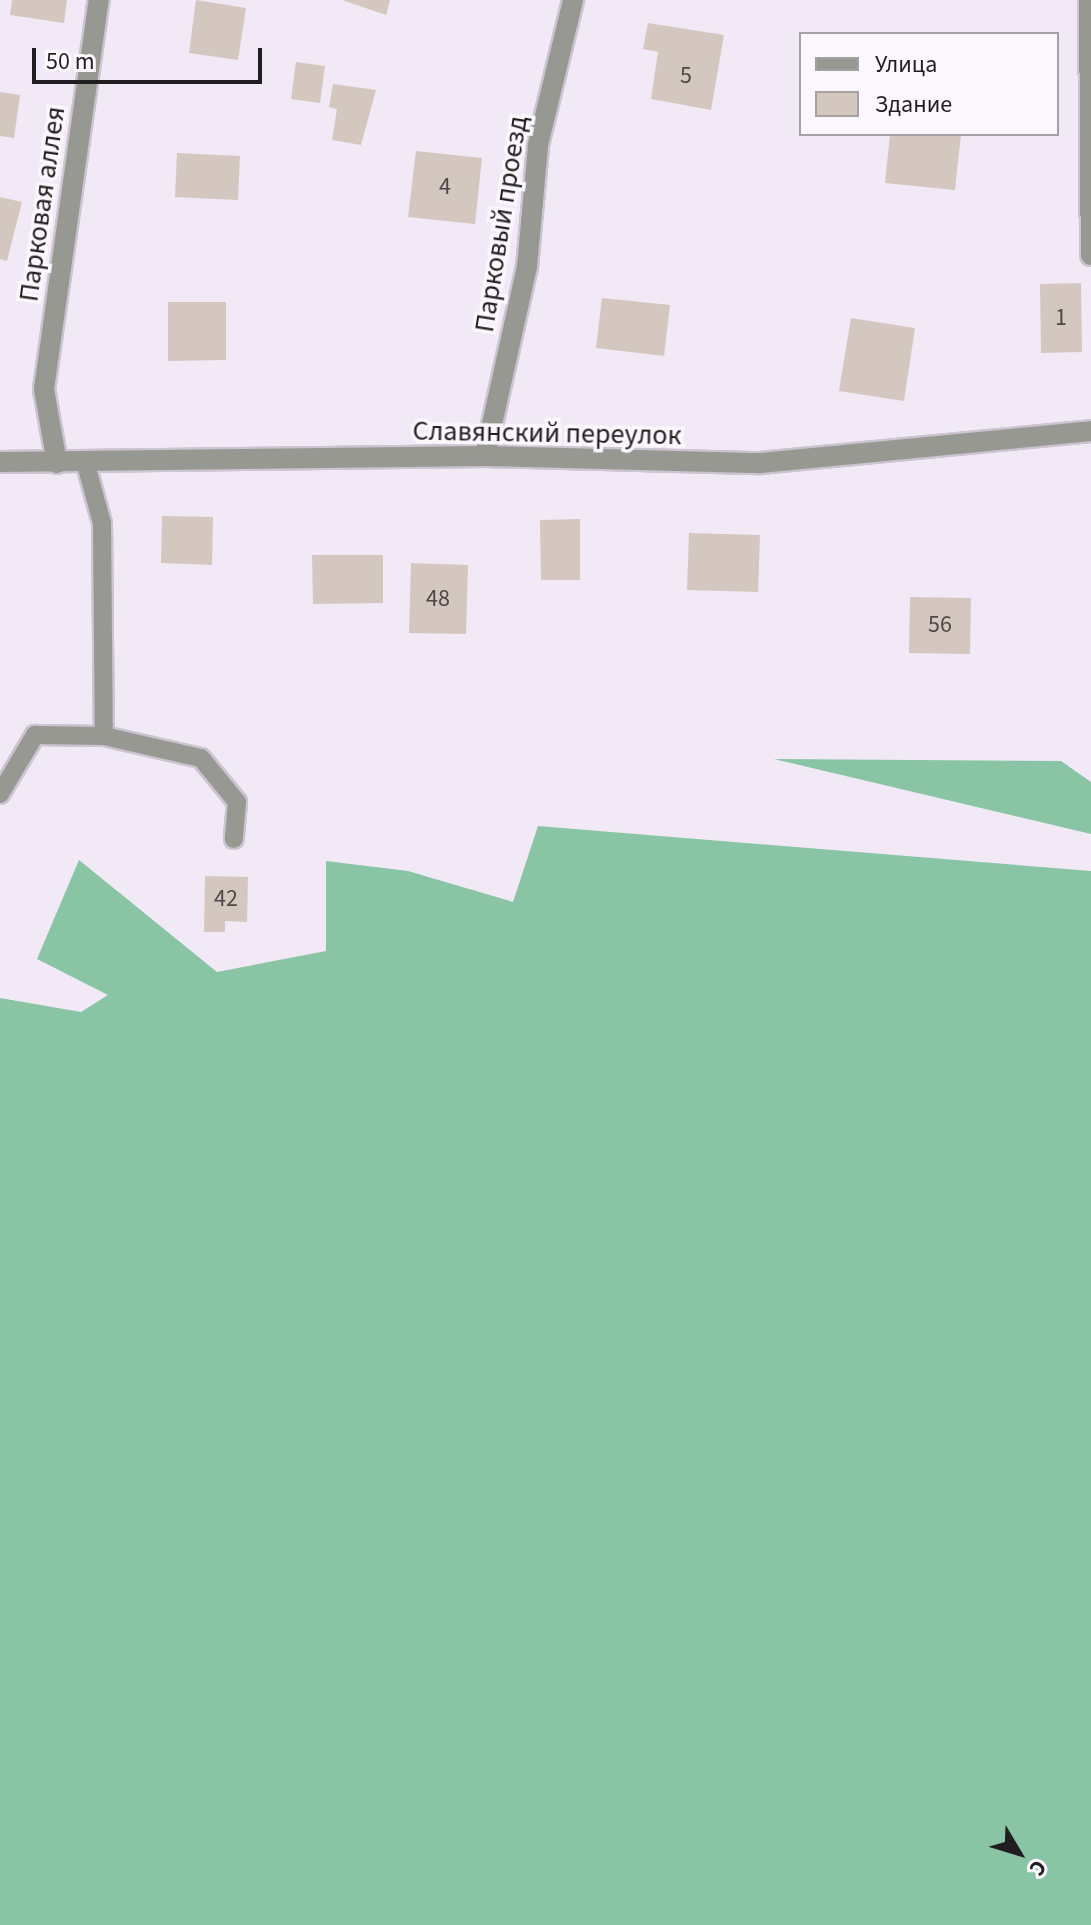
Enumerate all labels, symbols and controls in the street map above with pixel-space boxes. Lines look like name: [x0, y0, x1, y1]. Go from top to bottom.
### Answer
scale bar: [36, 32, 266, 82]
legend: [799, 32, 1059, 136]
text: 50 m: [46, 44, 95, 79]
text: Улица: [875, 47, 937, 82]
house number: 5: [680, 62, 692, 90]
text: Здание: [875, 87, 952, 122]
street label: Парковая аллея: [12, 104, 72, 304]
street label: Парковый проезд: [467, 113, 535, 335]
house number: 4: [439, 173, 451, 201]
house number: 1: [1055, 304, 1067, 332]
street label: Славянский переулок: [412, 414, 682, 452]
house number: 48: [426, 585, 450, 613]
house number: 56: [928, 611, 952, 639]
house number: 42: [214, 885, 238, 913]
north arrow: [979, 1813, 1059, 1893]
text: С: [1021, 1853, 1054, 1883]

